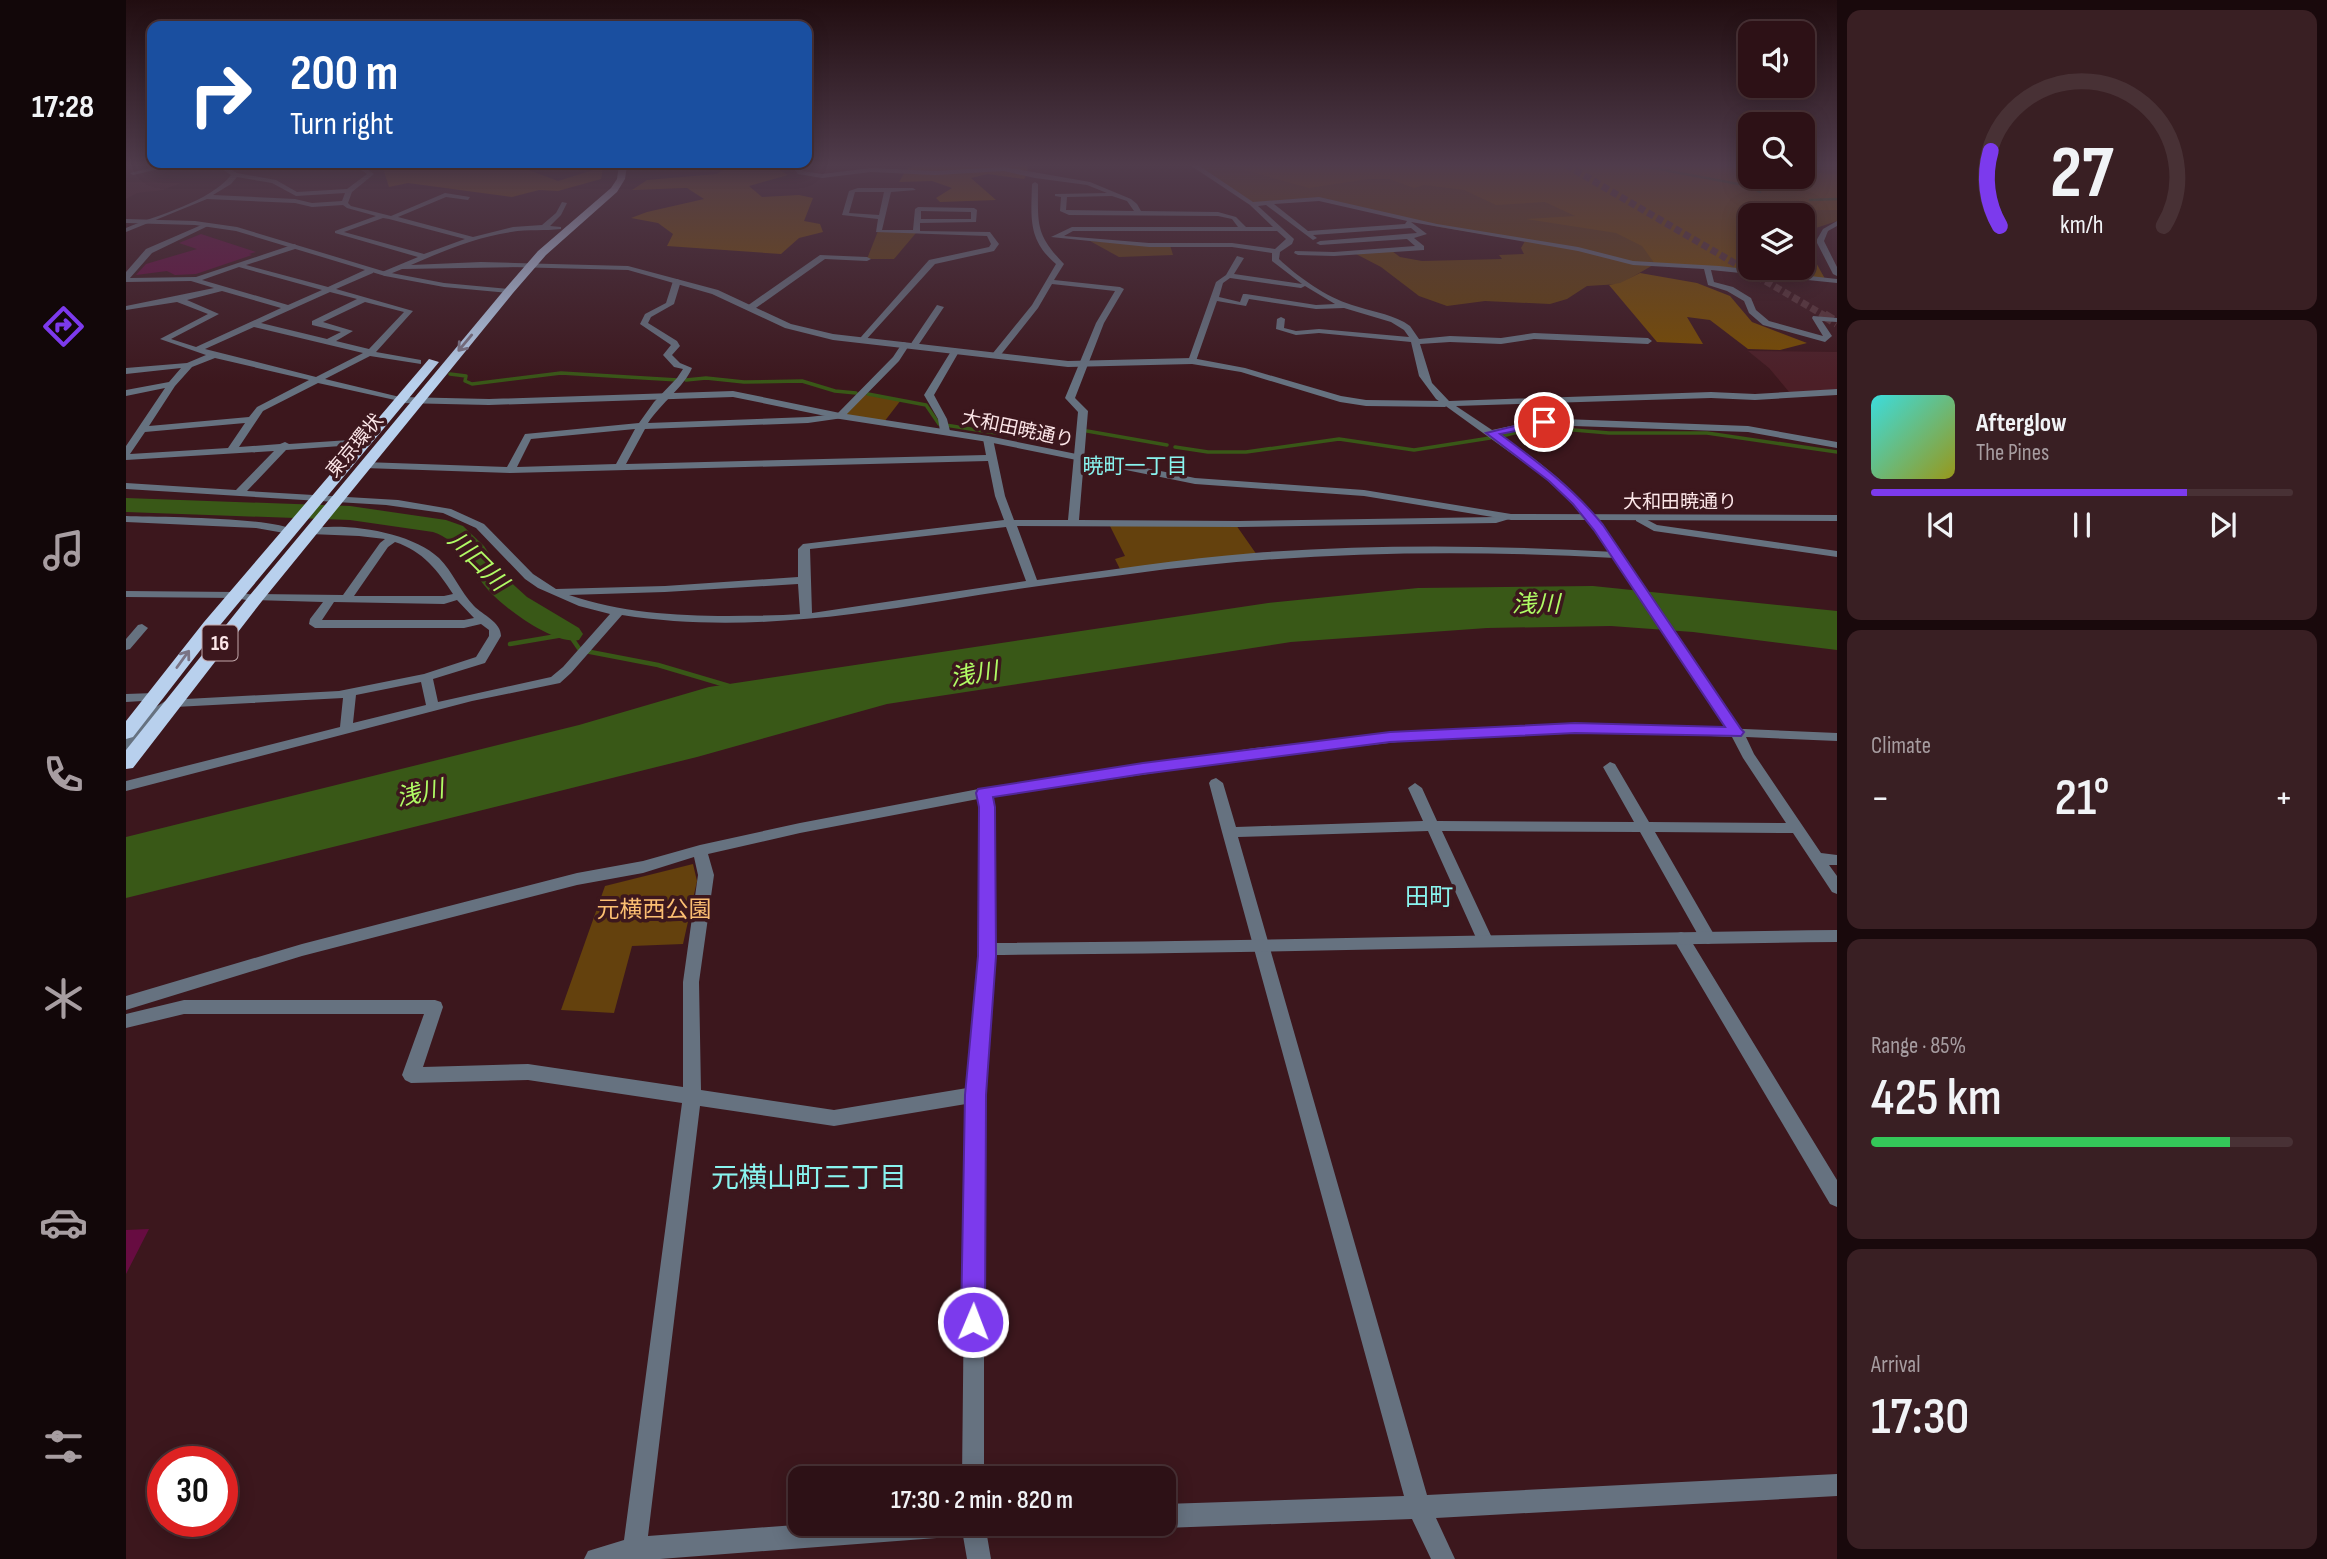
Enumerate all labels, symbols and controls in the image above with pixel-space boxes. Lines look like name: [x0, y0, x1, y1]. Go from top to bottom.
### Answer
map controls: [1738, 21, 1815, 280]
button: sound: [1738, 21, 1815, 98]
text: 200 m: [290, 45, 398, 104]
icon: right: [175, 49, 266, 140]
text: 17:28: [32, 88, 94, 127]
text: Turn right: [290, 105, 394, 144]
button: search: [1738, 112, 1815, 189]
text: 27: [2050, 130, 2114, 218]
button: layers: [1738, 203, 1815, 280]
text: km/h: [2060, 210, 2104, 241]
icon: directions: [39, 302, 88, 351]
one-way arrow: [457, 334, 473, 352]
pin: [1514, 392, 1574, 452]
icon: arrive: [1525, 403, 1563, 441]
street label: 大和田暁通り: [960, 406, 1076, 453]
text: Afterglow: [1976, 408, 2067, 439]
street label: 東京環状: [322, 409, 388, 482]
text: The Pines: [1976, 439, 2049, 467]
district label: 暁町一丁目: [1083, 454, 1188, 479]
street label: 大和田暁通り: [1623, 491, 1737, 514]
icon: previous: [1922, 506, 1960, 544]
icon: pause: [2063, 506, 2101, 544]
icon: next: [2204, 506, 2242, 544]
icon: music: [39, 526, 88, 575]
water label: 川口川: [442, 526, 515, 599]
water label: 浅川: [1512, 590, 1563, 619]
road number: 16: [202, 626, 238, 660]
one-way arrow: [175, 650, 190, 669]
water label: 浅川: [948, 656, 1003, 693]
text: Climate: [1871, 732, 1931, 760]
icon: phone: [39, 750, 88, 799]
text: 21°: [2055, 767, 2109, 830]
water label: 浅川: [394, 774, 450, 813]
text: −: [1871, 776, 1890, 821]
text: +: [2274, 776, 2293, 821]
district label: 田町: [1405, 883, 1453, 912]
park label: 元横西公園: [597, 896, 712, 924]
icon: climate: [39, 974, 88, 1023]
text: Range · 85%: [1871, 1032, 1966, 1060]
text: 425 km: [1871, 1067, 2002, 1130]
district label: 元横山町三丁目: [711, 1162, 907, 1195]
icon: car: [39, 1198, 88, 1247]
position arrow: [936, 1285, 1010, 1359]
text: Arrival: [1871, 1351, 1920, 1379]
text: 17:30: [1871, 1386, 1969, 1449]
icon: filters: [39, 1422, 88, 1471]
speed limit sign: 30: [147, 1446, 238, 1537]
text: 17:30 · 2 min · 820 m: [891, 1485, 1073, 1516]

